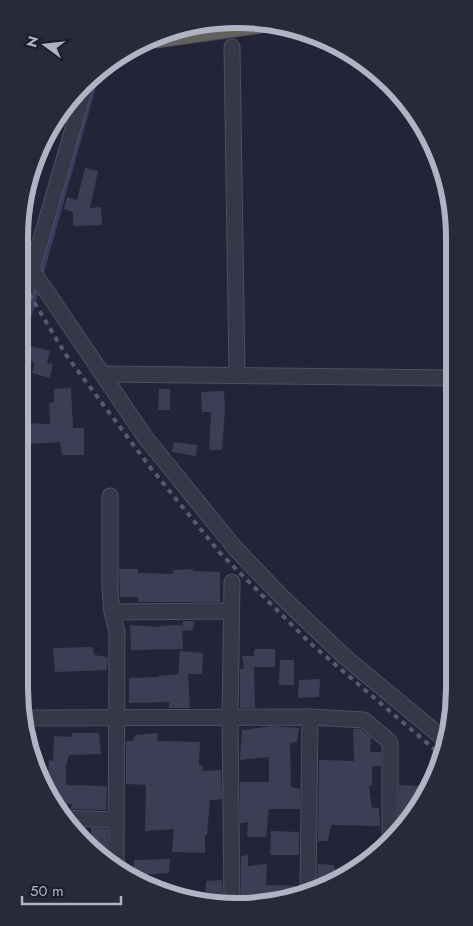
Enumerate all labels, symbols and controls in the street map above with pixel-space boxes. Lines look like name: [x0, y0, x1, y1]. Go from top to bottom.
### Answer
north arrow: [20, 20, 70, 70]
text: N: [21, 34, 44, 50]
scale bar: [22, 874, 121, 906]
text: 50 m: [30, 880, 64, 902]

